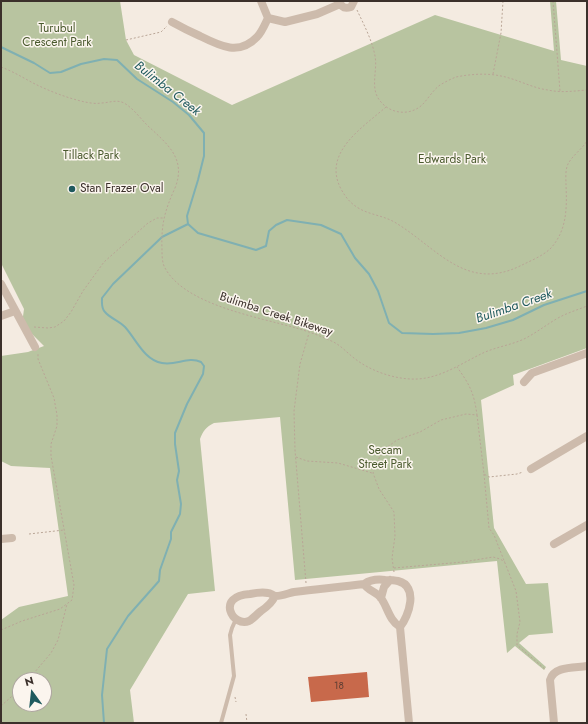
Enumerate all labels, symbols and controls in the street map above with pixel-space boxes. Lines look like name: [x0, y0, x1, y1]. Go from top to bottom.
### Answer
park label: Turubul Crescent Park: [22, 22, 92, 50]
water label: Bulimba Creek: [131, 58, 203, 120]
park label: Tillack Park: [63, 149, 119, 163]
park label: Edwards Park: [418, 153, 486, 167]
place label: Stan Frazer Oval: [80, 182, 163, 196]
marker: Stan Frazer Oval: [67, 184, 77, 194]
water label: Bulimba Creek: [474, 287, 554, 327]
street label: Bulimba Creek Bikeway: [218, 290, 334, 340]
park label: Secam Street Park: [358, 444, 412, 472]
north arrow: [12, 672, 52, 712]
text: N: [23, 673, 35, 690]
house number: 18: [334, 681, 344, 693]

